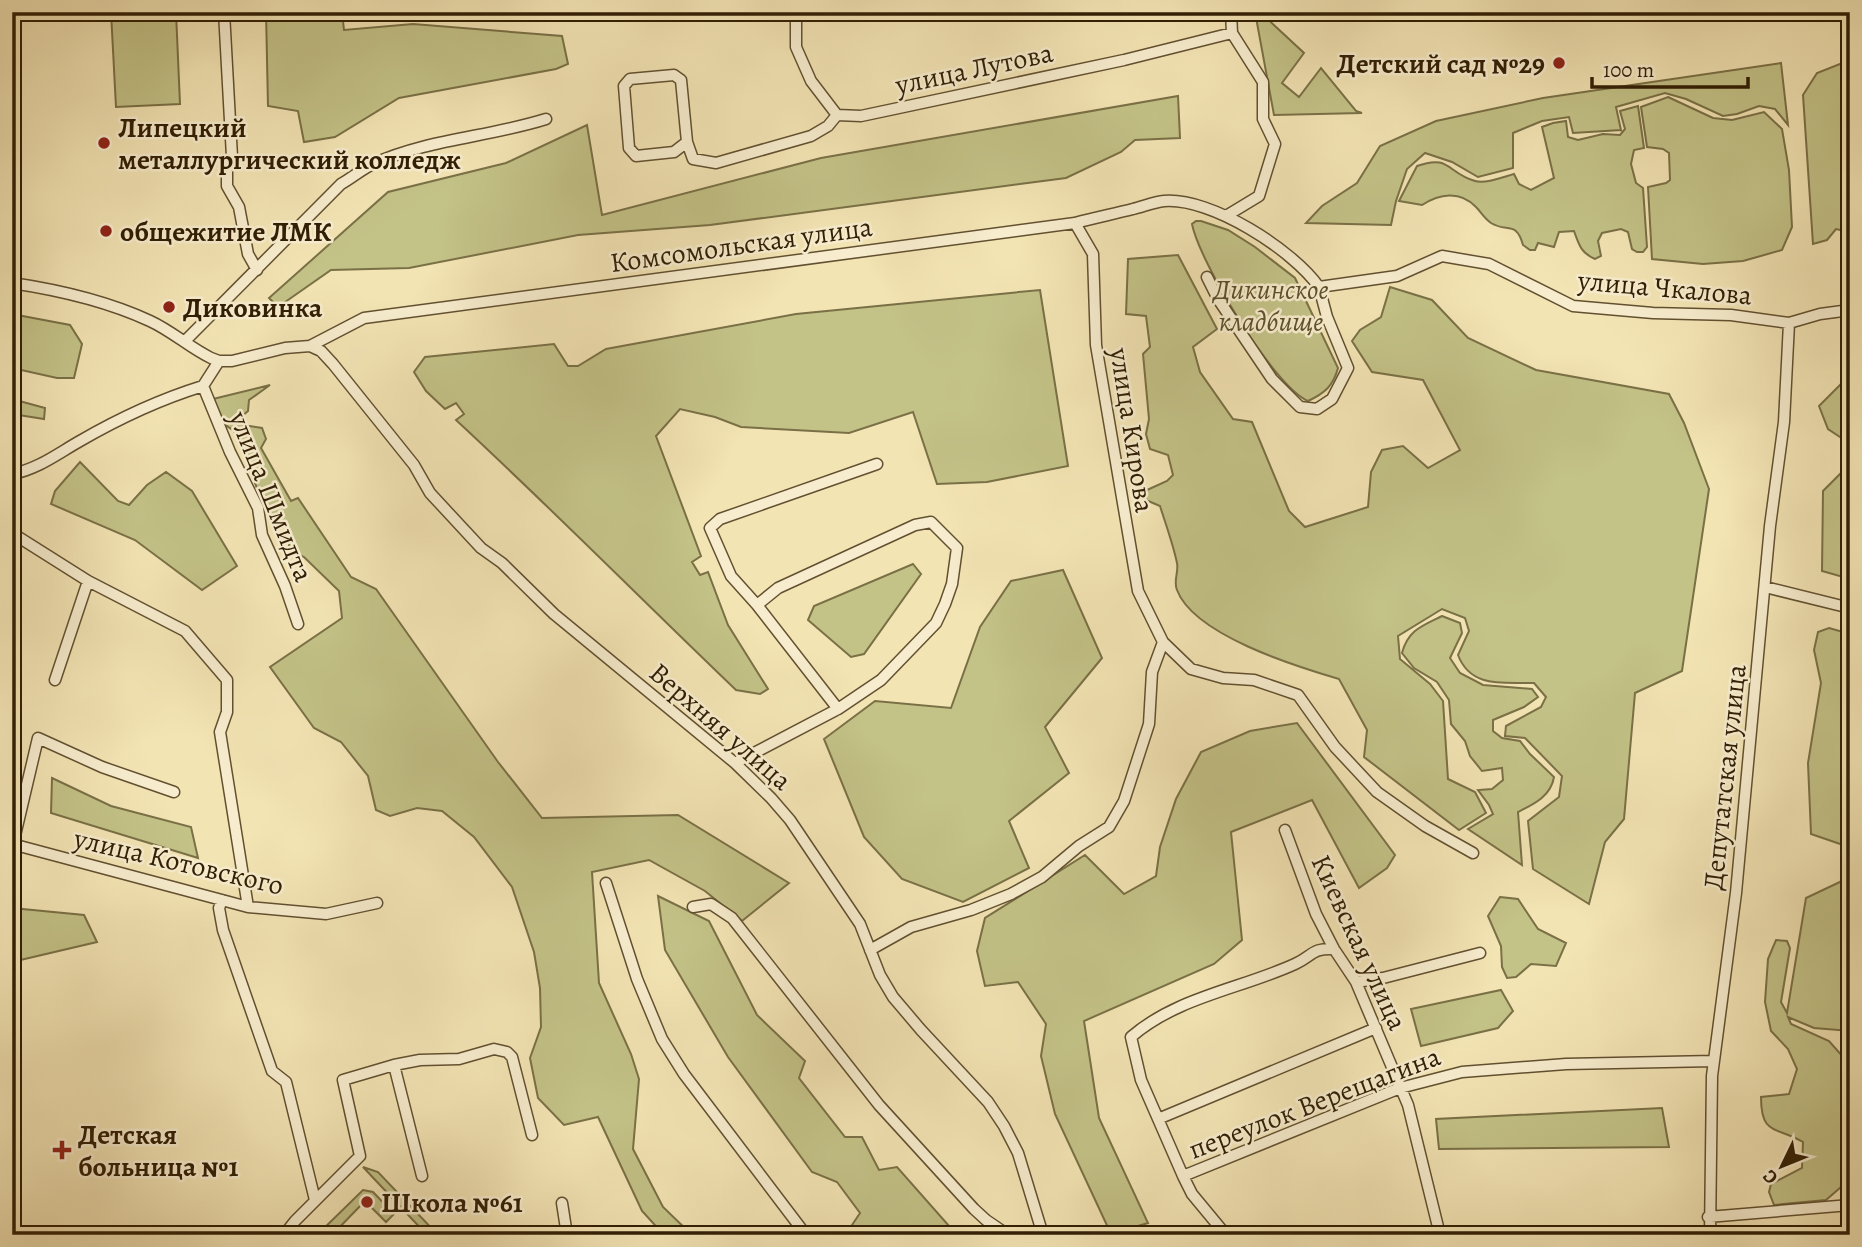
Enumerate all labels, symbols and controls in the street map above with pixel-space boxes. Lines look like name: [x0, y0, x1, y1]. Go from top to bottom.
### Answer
street label: улица Лутова: [891, 34, 1056, 104]
place label: Детский сад №29: [1337, 45, 1545, 83]
scale bar: [1592, 46, 1748, 90]
marker: Детский сад №29: [1551, 55, 1567, 71]
text: 100 m: [1603, 56, 1654, 84]
place label: Липецкий металлургический колледж: [118, 109, 461, 179]
marker: Липецкий металлургический колледж: [96, 135, 112, 151]
street label: Комсомольская улица: [608, 208, 875, 282]
place label: общежитие ЛМК: [120, 213, 332, 251]
marker: общежитие ЛМК: [98, 223, 114, 239]
street label: улица Чкалова: [1575, 261, 1754, 315]
park label: Дикинское кладбище: [1211, 271, 1329, 341]
place label: Диковинка: [183, 289, 323, 327]
marker: Диковинка: [161, 299, 177, 315]
street label: улица Кирова: [1100, 344, 1164, 515]
street label: улица Шмидта: [219, 404, 323, 587]
street label: Верхняя улица: [641, 654, 800, 799]
street label: Депутатская улица: [1694, 662, 1756, 892]
street label: улица Котовского: [69, 819, 287, 905]
street label: Киевская улица: [1302, 848, 1416, 1037]
street label: переулок Верещагина: [1183, 1037, 1446, 1169]
place label: Детская больница №1: [78, 1116, 238, 1186]
north arrow: [1746, 1132, 1816, 1202]
marker: Детская больница №1: [52, 1140, 72, 1160]
text: С: [1757, 1164, 1784, 1190]
place label: Школа №61: [381, 1184, 523, 1222]
marker: Школа №61: [359, 1194, 375, 1210]

